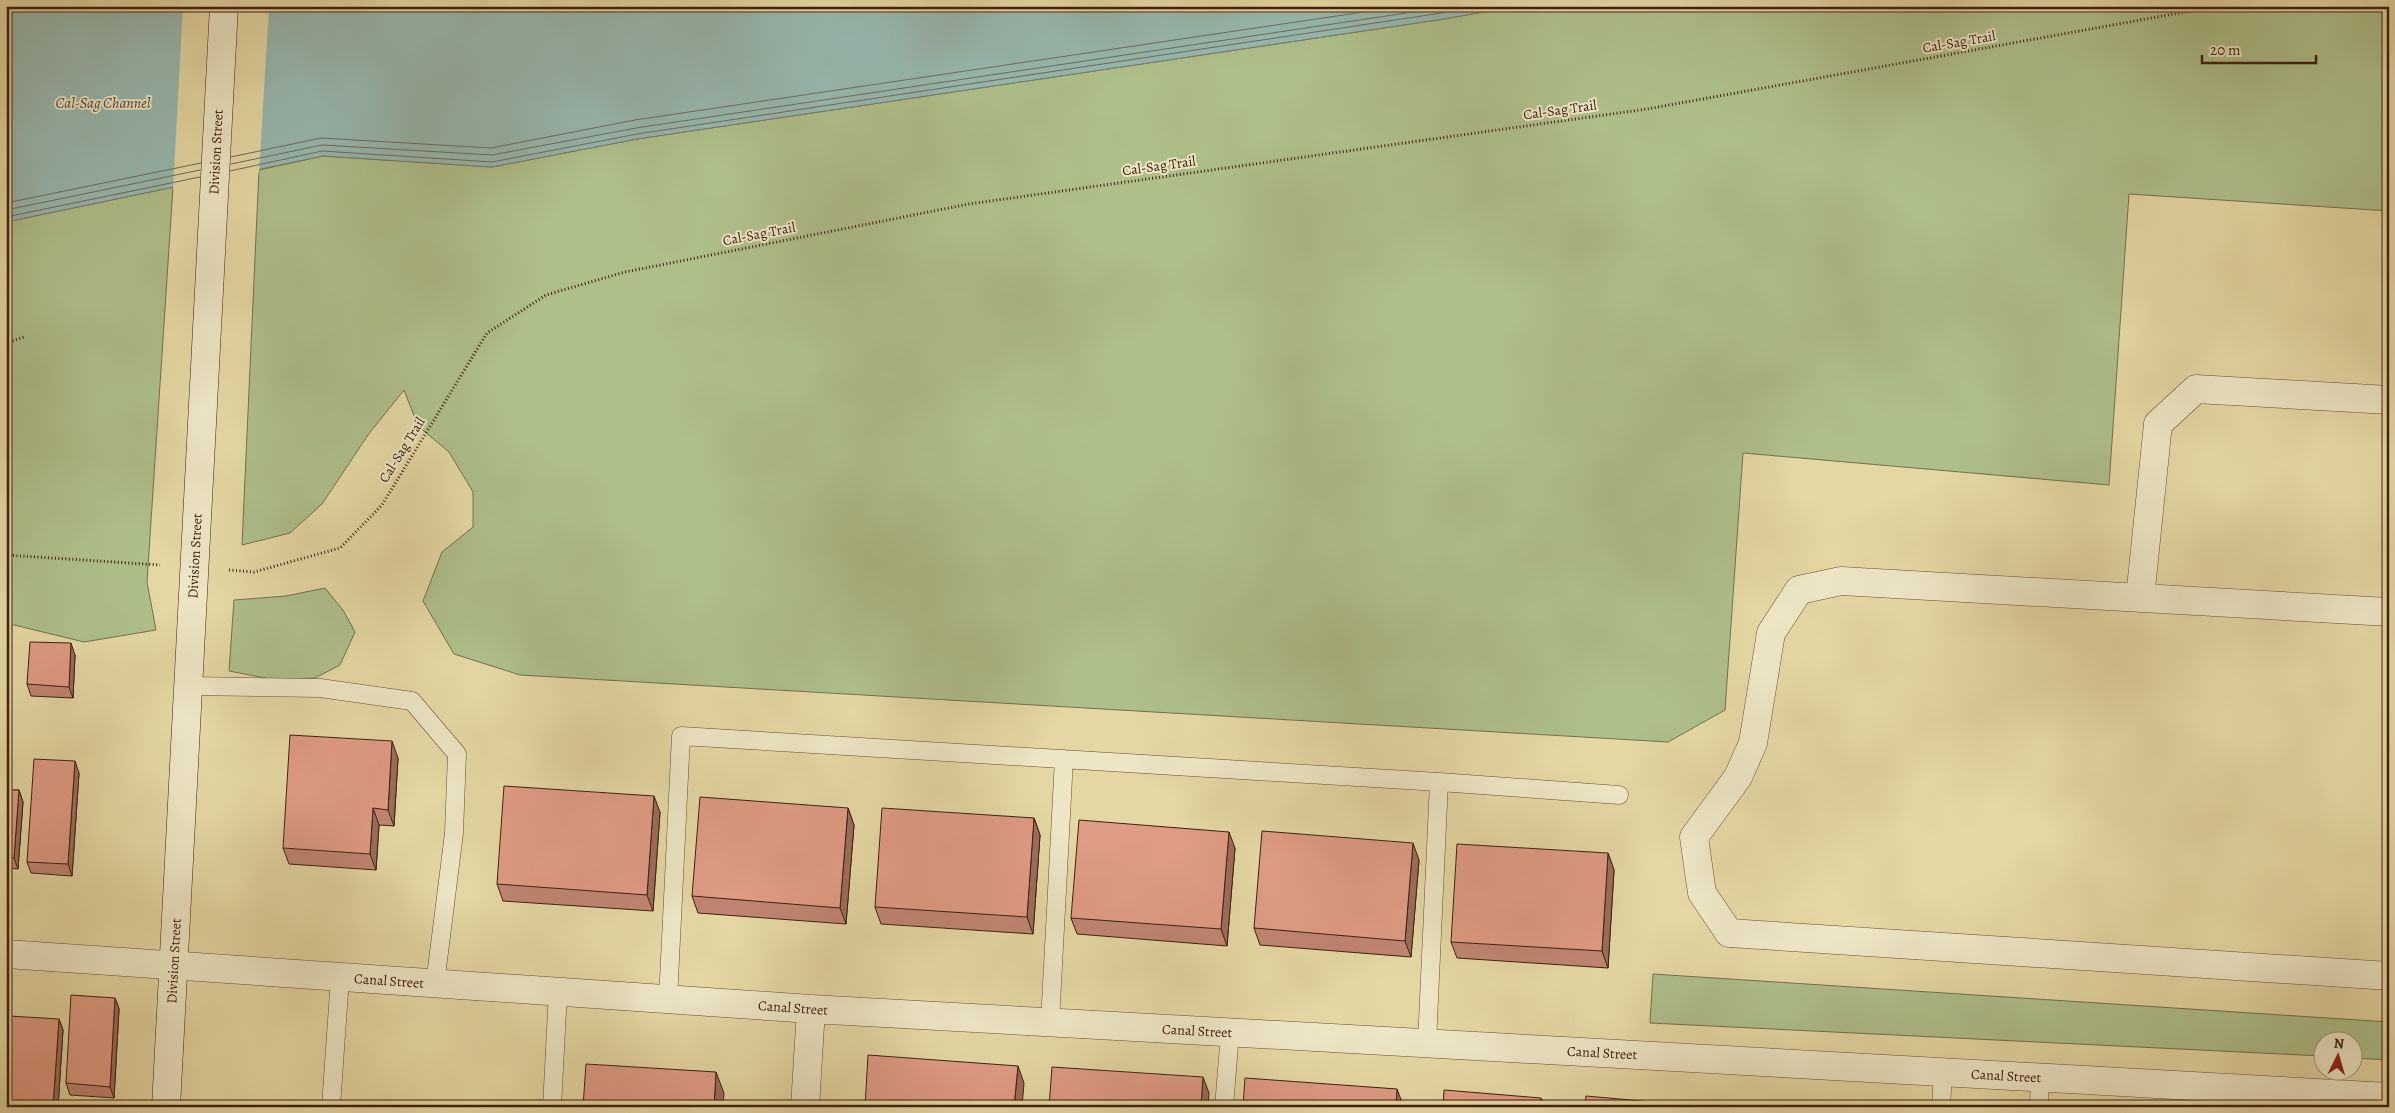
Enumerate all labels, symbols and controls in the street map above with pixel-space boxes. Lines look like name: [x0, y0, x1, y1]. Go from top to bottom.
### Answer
street label: Cal-Sag Trail: [1921, 26, 1998, 58]
scale bar: [2202, 32, 2316, 64]
text: 20 m: [2210, 40, 2241, 60]
water label: Cal-Sag Channel: [56, 93, 151, 113]
street label: Cal-Sag Trail: [1522, 95, 1598, 125]
street label: Division Street: [204, 108, 228, 195]
street label: Cal-Sag Trail: [1121, 151, 1197, 181]
street label: Cal-Sag Trail: [721, 218, 798, 250]
street label: Cal-Sag Trail: [374, 413, 430, 486]
street label: Division Street: [183, 512, 207, 599]
street label: Division Street: [162, 917, 186, 1004]
street label: Canal Street: [353, 969, 425, 993]
street label: Canal Street: [757, 996, 829, 1020]
street label: Canal Street: [1161, 1020, 1233, 1042]
north arrow: [2312, 1030, 2362, 1080]
text: N: [2333, 1034, 2345, 1053]
street label: Canal Street: [1566, 1042, 1638, 1064]
street label: Canal Street: [1970, 1065, 2042, 1087]

